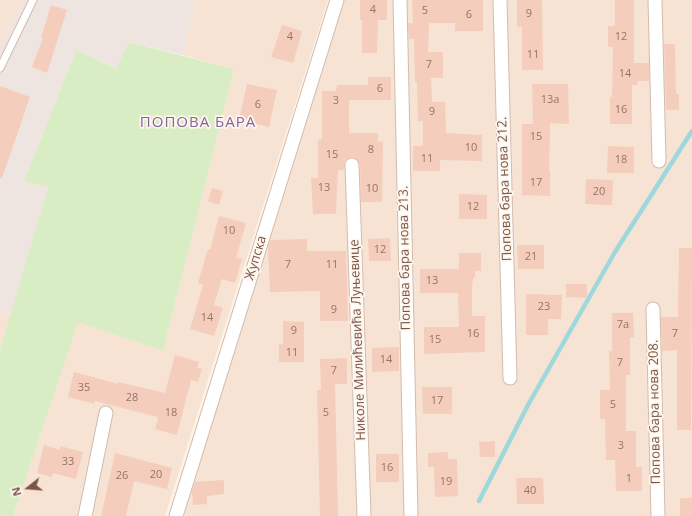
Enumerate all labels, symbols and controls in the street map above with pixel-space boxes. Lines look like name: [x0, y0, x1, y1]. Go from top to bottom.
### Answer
house number: 4: [370, 3, 376, 17]
house number: 5: [422, 4, 428, 18]
house number: 9: [526, 7, 532, 21]
house number: 6: [466, 8, 472, 22]
house number: 4: [287, 30, 293, 44]
house number: 12: [615, 30, 627, 44]
house number: 11: [527, 48, 539, 62]
house number: 7: [426, 58, 432, 72]
house number: 14: [619, 67, 631, 81]
house number: 6: [377, 82, 383, 96]
house number: 13a: [541, 93, 559, 107]
house number: 3: [333, 94, 339, 108]
house number: 6: [255, 98, 261, 112]
house number: 16: [615, 103, 627, 117]
house number: 9: [429, 105, 435, 119]
district label: ПОПОВА БАРА: [140, 114, 256, 132]
street label: Попова бара нова 212.: [495, 116, 515, 262]
house number: 15: [530, 130, 542, 144]
house number: 10: [465, 141, 477, 155]
house number: 8: [368, 143, 374, 157]
house number: 15: [326, 148, 338, 162]
house number: 11: [421, 152, 433, 166]
house number: 18: [615, 153, 627, 167]
house number: 17: [530, 176, 542, 190]
house number: 13: [318, 181, 330, 195]
house number: 10: [366, 182, 378, 196]
house number: 20: [593, 185, 605, 199]
street label: Попова бара нова 213.: [396, 186, 414, 330]
house number: 12: [467, 200, 479, 214]
house number: 10: [223, 224, 235, 238]
street label: Жупска: [242, 234, 270, 282]
street label: Николе Милићевића Луњевице: [347, 239, 369, 441]
house number: 12: [374, 243, 386, 257]
house number: 21: [525, 250, 537, 264]
house number: 7: [285, 258, 291, 272]
house number: 11: [326, 258, 338, 272]
house number: 13: [426, 274, 438, 288]
house number: 23: [538, 300, 550, 314]
house number: 9: [331, 303, 337, 317]
house number: 14: [201, 311, 213, 325]
house number: 7a: [617, 318, 629, 332]
house number: 9: [291, 324, 297, 338]
house number: 16: [467, 327, 479, 341]
house number: 7: [672, 327, 678, 341]
house number: 15: [429, 333, 441, 347]
street label: Попова бара нова 208.: [646, 340, 664, 484]
house number: 11: [286, 346, 298, 360]
house number: 14: [380, 353, 392, 367]
house number: 7: [617, 356, 623, 370]
house number: 7: [331, 364, 337, 378]
house number: 35: [78, 381, 90, 395]
house number: 28: [126, 391, 138, 405]
house number: 17: [431, 394, 443, 408]
house number: 5: [610, 398, 616, 412]
house number: 18: [165, 406, 177, 420]
house number: 5: [323, 406, 329, 420]
house number: 3: [618, 439, 624, 453]
house number: 33: [62, 455, 74, 469]
house number: 16: [381, 461, 393, 475]
north arrow: [8, 468, 48, 508]
house number: 20: [150, 468, 162, 482]
house number: 26: [116, 469, 128, 483]
house number: 1: [626, 472, 632, 486]
house number: 19: [440, 475, 452, 489]
house number: 40: [524, 484, 536, 498]
text: N: [8, 485, 25, 498]

